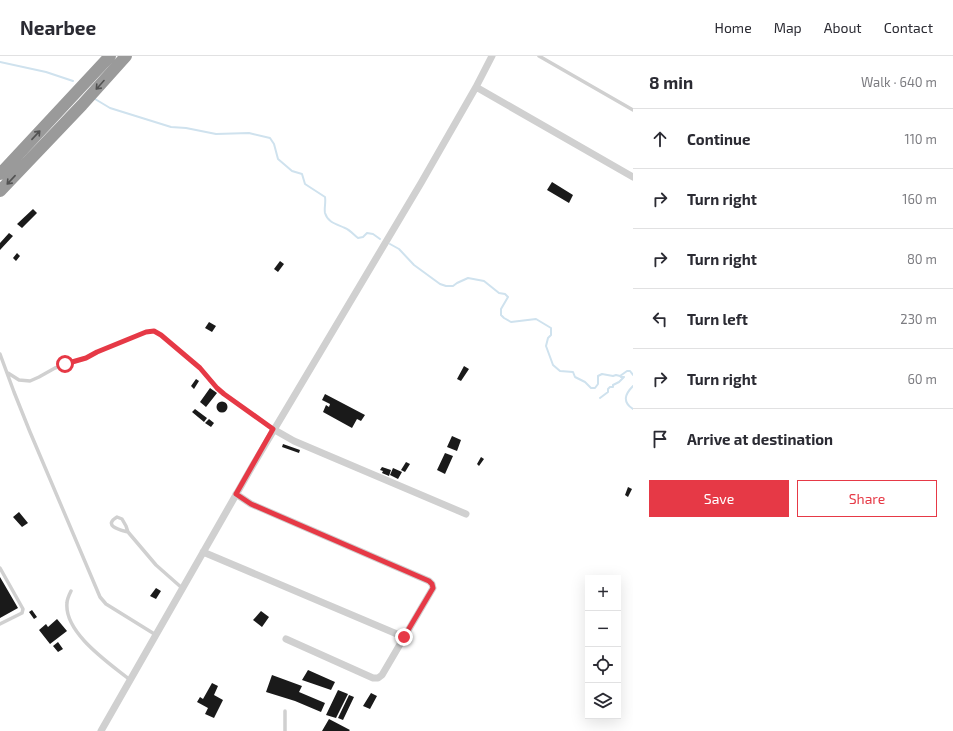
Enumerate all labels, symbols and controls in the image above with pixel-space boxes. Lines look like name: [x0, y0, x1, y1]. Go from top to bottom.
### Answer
text: Nearbee: [20, 16, 96, 39]
text: Home: [715, 19, 752, 36]
text: Map: [774, 19, 802, 36]
text: About: [824, 19, 862, 36]
text: Contact: [884, 19, 933, 36]
text: 8 min: [649, 72, 693, 92]
text: Walk · 640 m: [861, 74, 937, 90]
one-way arrow: [95, 80, 104, 90]
icon: ahead: [649, 128, 671, 150]
one-way arrow: [32, 130, 41, 140]
text: Continue: [687, 130, 750, 148]
text: 110 m: [905, 131, 937, 147]
one-way arrow: [6, 175, 16, 185]
icon: right: [649, 188, 671, 210]
text: Turn right: [687, 190, 757, 208]
text: 160 m: [902, 191, 937, 207]
icon: right: [649, 248, 671, 270]
text: Turn right: [687, 250, 757, 268]
text: 80 m: [907, 251, 937, 267]
icon: left: [649, 308, 671, 330]
text: Turn left: [687, 310, 748, 328]
text: 230 m: [900, 311, 937, 327]
route start: [56, 355, 74, 373]
icon: right: [649, 368, 671, 390]
text: Turn right: [687, 370, 757, 388]
text: 60 m: [907, 371, 937, 387]
icon: arrive: [649, 428, 671, 450]
text: Arrive at destination: [687, 430, 833, 448]
button: Save: [649, 480, 789, 517]
button: Share: [797, 480, 937, 517]
map controls: [585, 575, 621, 719]
button: +: [585, 575, 621, 611]
button: −: [585, 611, 621, 647]
route end: [395, 628, 413, 646]
button: locate: [585, 647, 621, 683]
button: layers: [585, 683, 621, 719]

